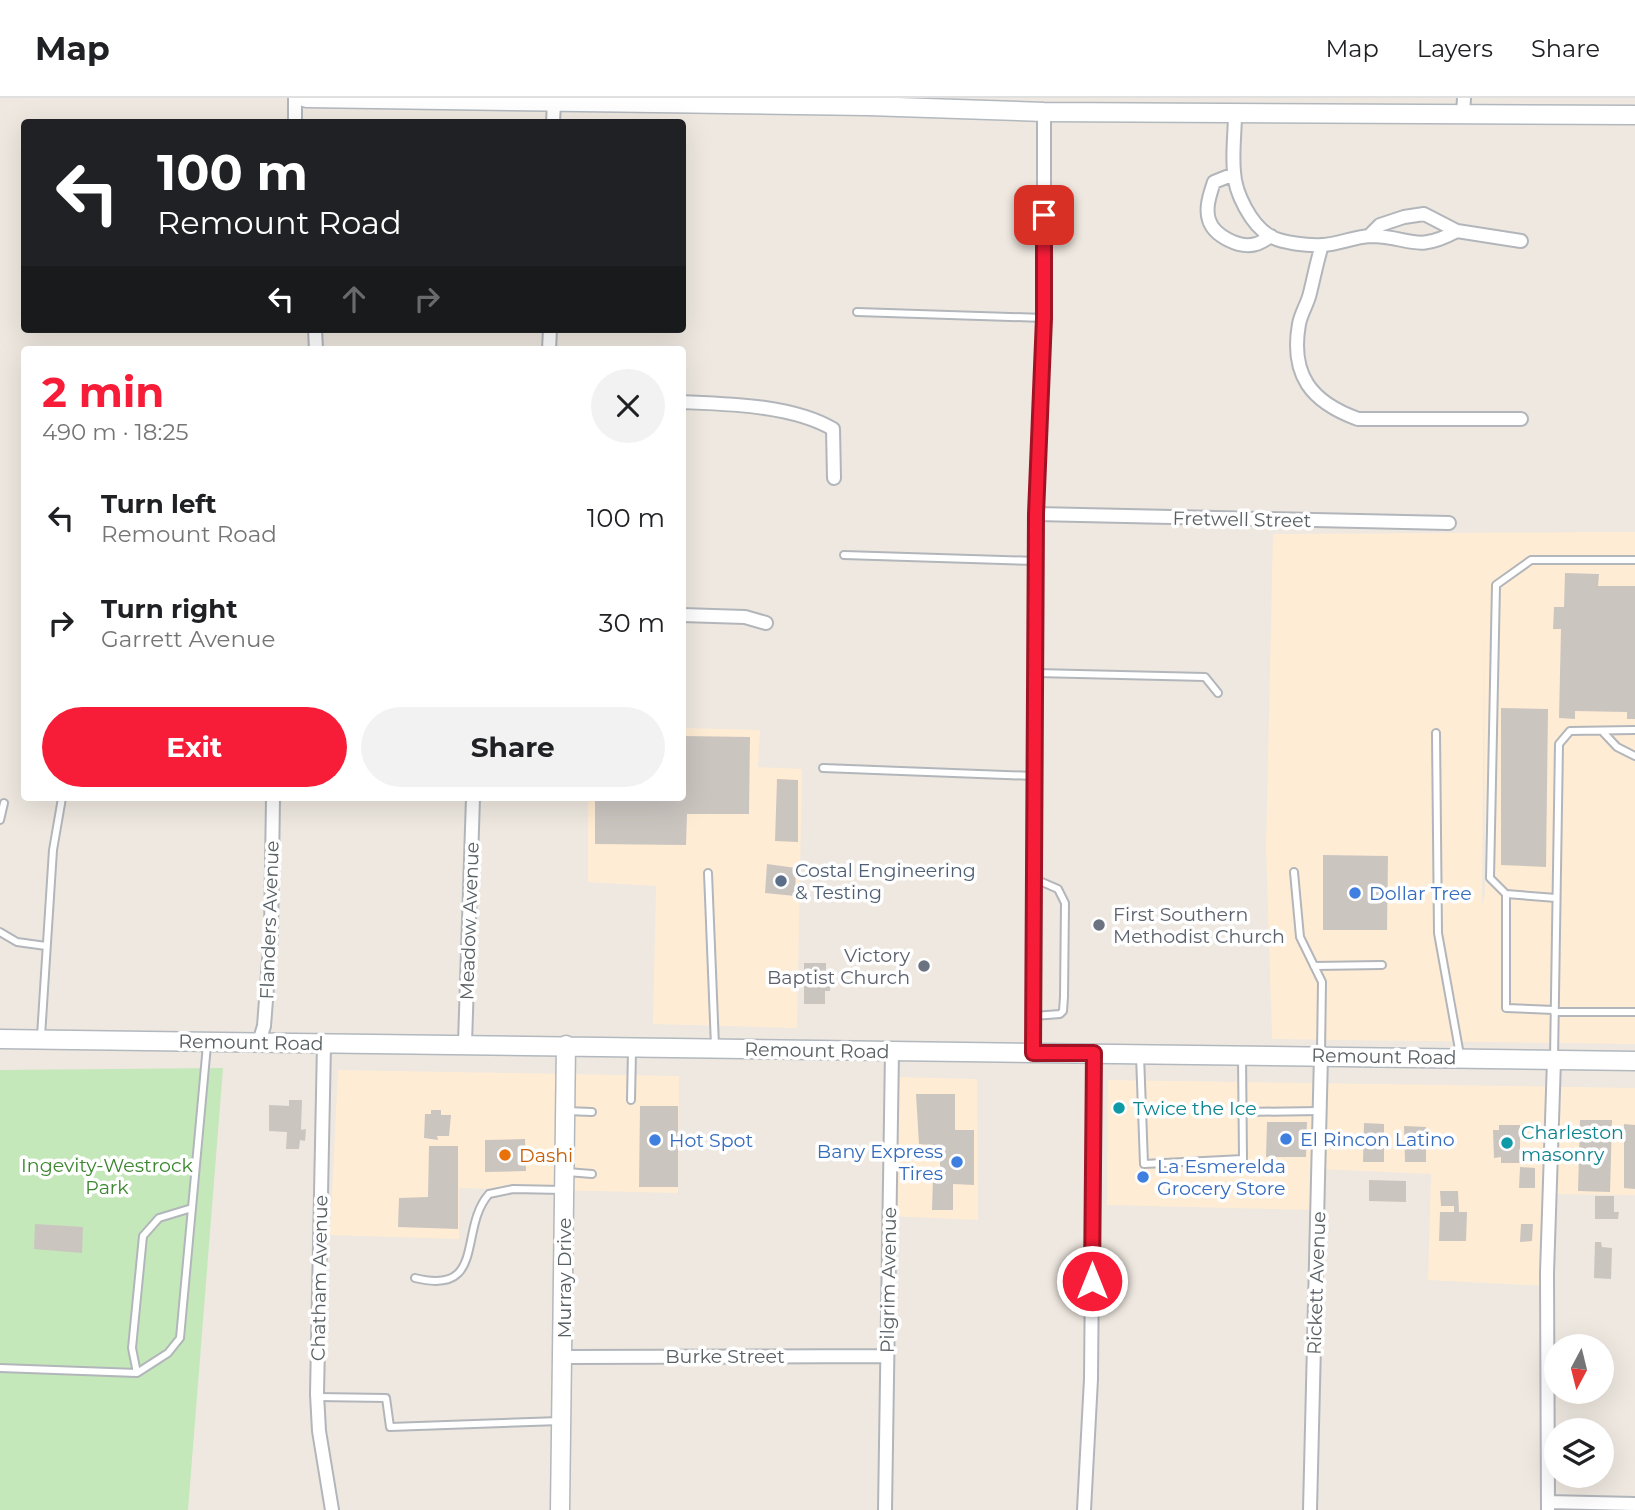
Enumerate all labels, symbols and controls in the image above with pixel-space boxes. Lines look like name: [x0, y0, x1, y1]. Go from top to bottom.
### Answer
text: Map: [35, 28, 110, 68]
text: Map: [1325, 34, 1379, 63]
text: Layers: [1417, 34, 1493, 63]
text: Share: [1531, 34, 1600, 63]
text: 100 m: [157, 143, 308, 202]
icon: left: [42, 147, 133, 238]
pin: [1014, 185, 1074, 245]
icon: arrive: [1025, 196, 1063, 234]
text: Remount Road: [157, 203, 402, 242]
icon: left: [262, 280, 300, 318]
icon: ahead: [335, 280, 373, 318]
icon: right: [408, 280, 446, 318]
text: 2 min: [42, 366, 164, 418]
button: close: [591, 369, 665, 443]
text: 490 m · 18:25: [42, 418, 188, 446]
text: Turn left: [101, 488, 217, 520]
icon: left: [42, 499, 80, 537]
text: 100 m: [587, 502, 665, 534]
street label: Fretwell Street: [1172, 507, 1312, 532]
text: Remount Road: [101, 520, 277, 548]
text: Turn right: [101, 593, 237, 625]
icon: right: [42, 604, 80, 642]
text: 30 m: [599, 607, 665, 639]
text: Garrett Avenue: [101, 625, 275, 653]
button: Exit: [42, 707, 347, 787]
button: Share: [361, 707, 665, 787]
street label: Flanders Avenue: [255, 840, 284, 1000]
street label: Meadow Avenue: [455, 841, 484, 1001]
place label: Costal Engineering & Testing: [795, 859, 976, 904]
marker: Costal Engineering & Testing: [773, 873, 789, 889]
place label: Dollar Tree: [1369, 882, 1472, 905]
marker: Dollar Tree: [1347, 885, 1363, 901]
place label: First Southern Methodist Church: [1113, 903, 1285, 948]
marker: First Southern Methodist Church: [1091, 917, 1107, 933]
place label: Victory Baptist Church: [767, 944, 911, 989]
marker: Victory Baptist Church: [916, 958, 932, 974]
street label: Remount Road: [178, 1030, 324, 1055]
street label: Remount Road: [744, 1038, 890, 1063]
street label: Remount Road: [1311, 1044, 1457, 1069]
place label: Twice the Ice: [1133, 1097, 1257, 1120]
marker: Twice the Ice: [1111, 1100, 1127, 1116]
place label: Charleston masonry: [1521, 1121, 1624, 1166]
place label: El Rincon Latino: [1300, 1128, 1455, 1151]
place label: Hot Spot: [669, 1129, 754, 1152]
marker: El Rincon Latino: [1278, 1131, 1294, 1147]
marker: Hot Spot: [647, 1132, 663, 1148]
marker: Charleston masonry: [1499, 1135, 1515, 1151]
place label: Bany Express Tires: [817, 1140, 943, 1185]
place label: Dashi: [519, 1144, 573, 1167]
marker: Dashi: [497, 1147, 513, 1163]
park label: Ingevity-Westrock Park: [21, 1154, 194, 1199]
marker: Bany Express Tires: [949, 1154, 965, 1170]
place label: La Esmerelda Grocery Store: [1157, 1155, 1286, 1200]
marker: La Esmerelda Grocery Store: [1135, 1169, 1151, 1185]
street label: Chatham Avenue: [307, 1195, 332, 1361]
street label: Pilgrim Avenue: [876, 1207, 901, 1353]
street label: Rickett Avenue: [1302, 1211, 1331, 1355]
street label: Murray Drive: [553, 1217, 576, 1339]
position arrow: [1055, 1244, 1129, 1318]
north arrow: [1544, 1334, 1614, 1404]
map controls: [1544, 1334, 1614, 1488]
street label: Burke Street: [665, 1345, 785, 1368]
button: layers: [1544, 1418, 1614, 1488]

